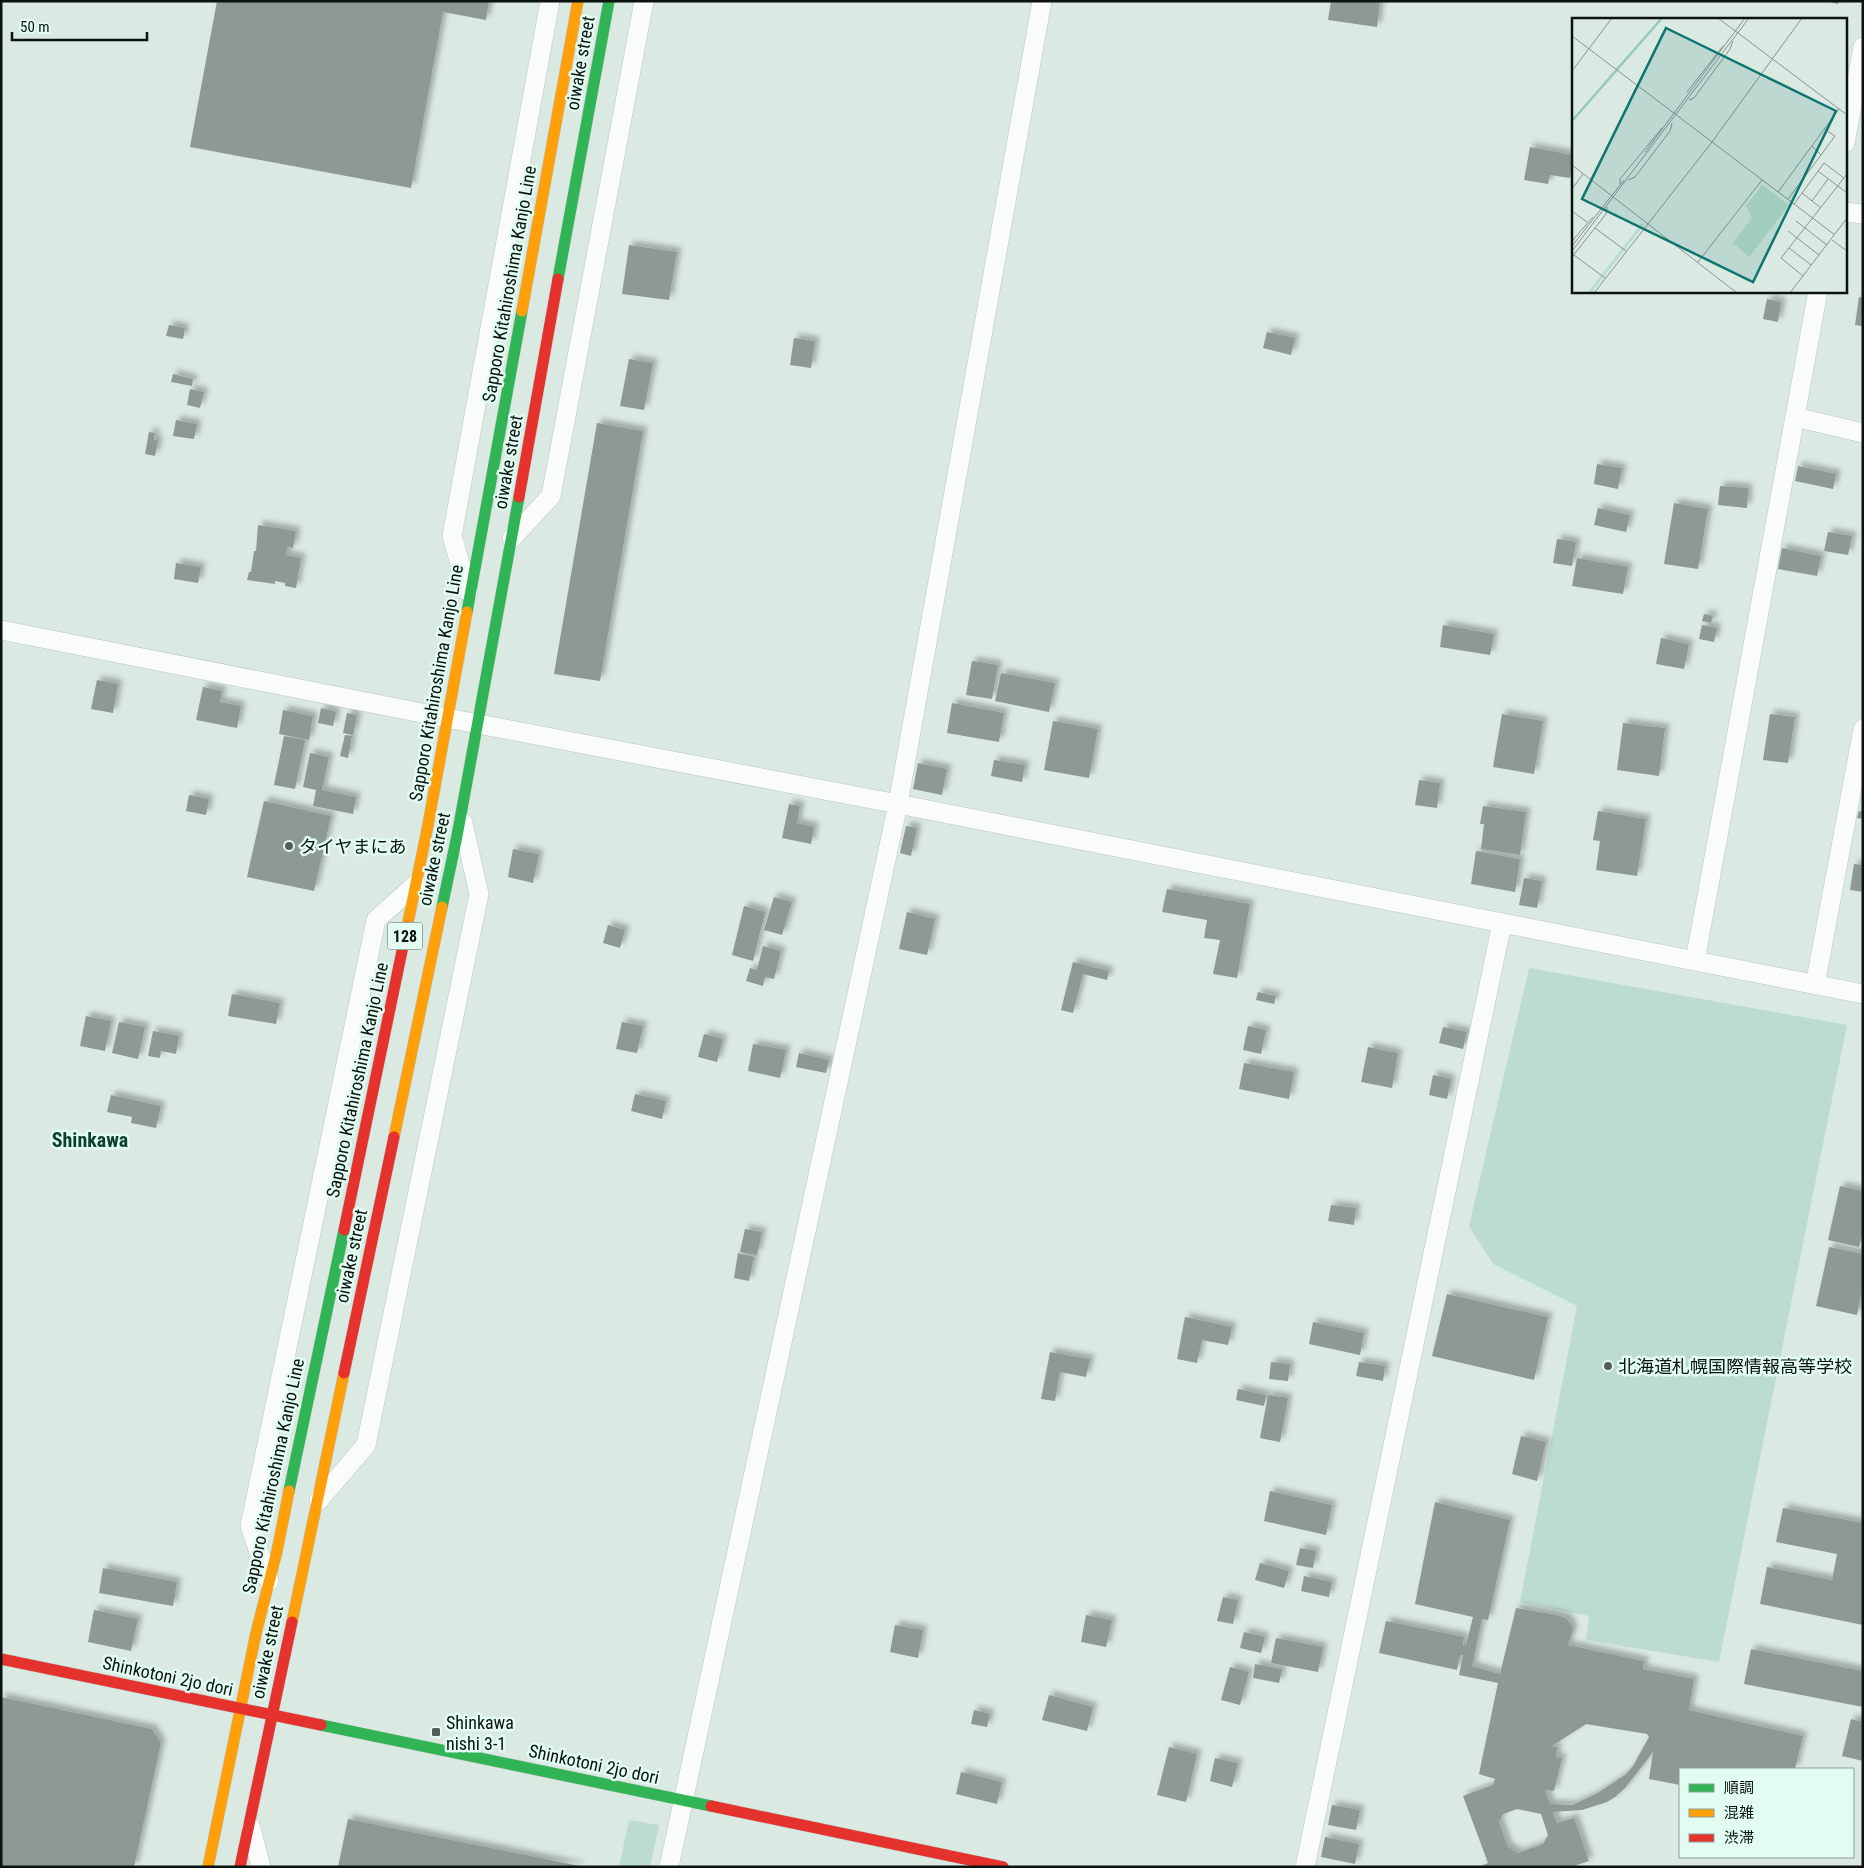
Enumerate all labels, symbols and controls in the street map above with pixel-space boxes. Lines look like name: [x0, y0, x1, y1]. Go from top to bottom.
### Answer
scale bar: [12, 10, 148, 42]
street label: oiwake street: [561, 14, 599, 112]
text: 50 m: [20, 18, 50, 36]
inset map: [1572, 18, 1846, 292]
street label: Sapporo Kitahiroshima Kanjo Line: [478, 164, 540, 404]
street label: oiwake street: [489, 413, 527, 511]
street label: Sapporo Kitahiroshima Kanjo Line: [405, 563, 467, 803]
street label: oiwake street: [414, 810, 454, 908]
place label: タイヤまにあ: [299, 836, 406, 857]
marker: タイヤまにあ: [283, 840, 295, 852]
road number: 128: [388, 922, 422, 949]
street label: Sapporo Kitahiroshima Kanjo Line: [322, 961, 392, 1199]
district label: Shinkawa: [52, 1128, 128, 1152]
street label: oiwake street: [331, 1207, 371, 1305]
place label: 北海道札幌国際情報高等学校: [1618, 1356, 1852, 1377]
street label: Sapporo Kitahiroshima Kanjo Line: [238, 1357, 308, 1595]
marker: 北海道札幌国際情報高等学校: [1602, 1360, 1614, 1372]
street label: oiwake street: [247, 1603, 287, 1701]
street label: Shinkotoni 2jo dori: [101, 1652, 235, 1700]
place label: Shinkawa nishi 3-1: [446, 1712, 514, 1754]
marker: Shinkawa nishi 3-1: [430, 1726, 442, 1738]
street label: Shinkotoni 2jo dori: [527, 1740, 661, 1788]
legend: [1679, 1768, 1854, 1858]
text: 順調: [1724, 1779, 1754, 1797]
text: 混雑: [1724, 1804, 1754, 1822]
text: 渋滞: [1724, 1829, 1754, 1847]

